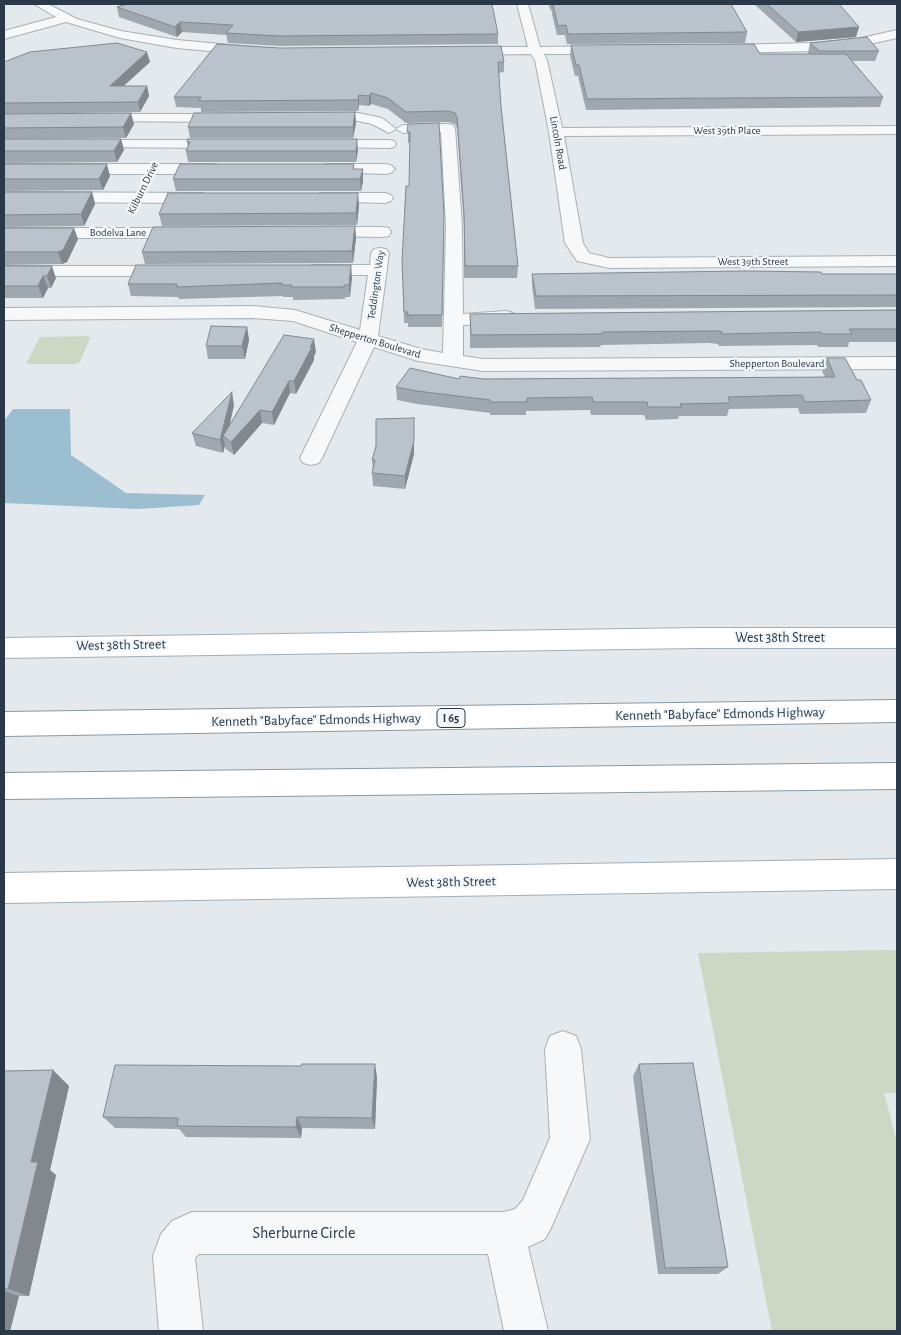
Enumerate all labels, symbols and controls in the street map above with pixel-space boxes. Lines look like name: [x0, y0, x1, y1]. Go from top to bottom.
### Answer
street label: Lincoln Road: [547, 115, 569, 171]
street label: West 39th Place: [693, 124, 761, 138]
street label: Kilburn Drive: [125, 160, 161, 216]
street label: Bodelva Lane: [90, 226, 146, 240]
street label: Teddington Way: [365, 250, 387, 320]
street label: West 39th Street: [718, 255, 788, 269]
street label: Shepperton Boulevard: [328, 321, 422, 361]
street label: Shepperton Boulevard: [729, 357, 825, 371]
street label: West 38th Street: [735, 630, 825, 646]
street label: West 38th Street: [76, 636, 166, 654]
street label: Kenneth "Babyface" Edmonds Highway: [615, 704, 825, 724]
road number: I 65: [437, 708, 465, 728]
street label: Kenneth "Babyface" Edmonds Highway: [211, 710, 421, 730]
street label: West 38th Street: [406, 873, 496, 891]
street label: Sherburne Circle: [253, 1223, 355, 1243]

